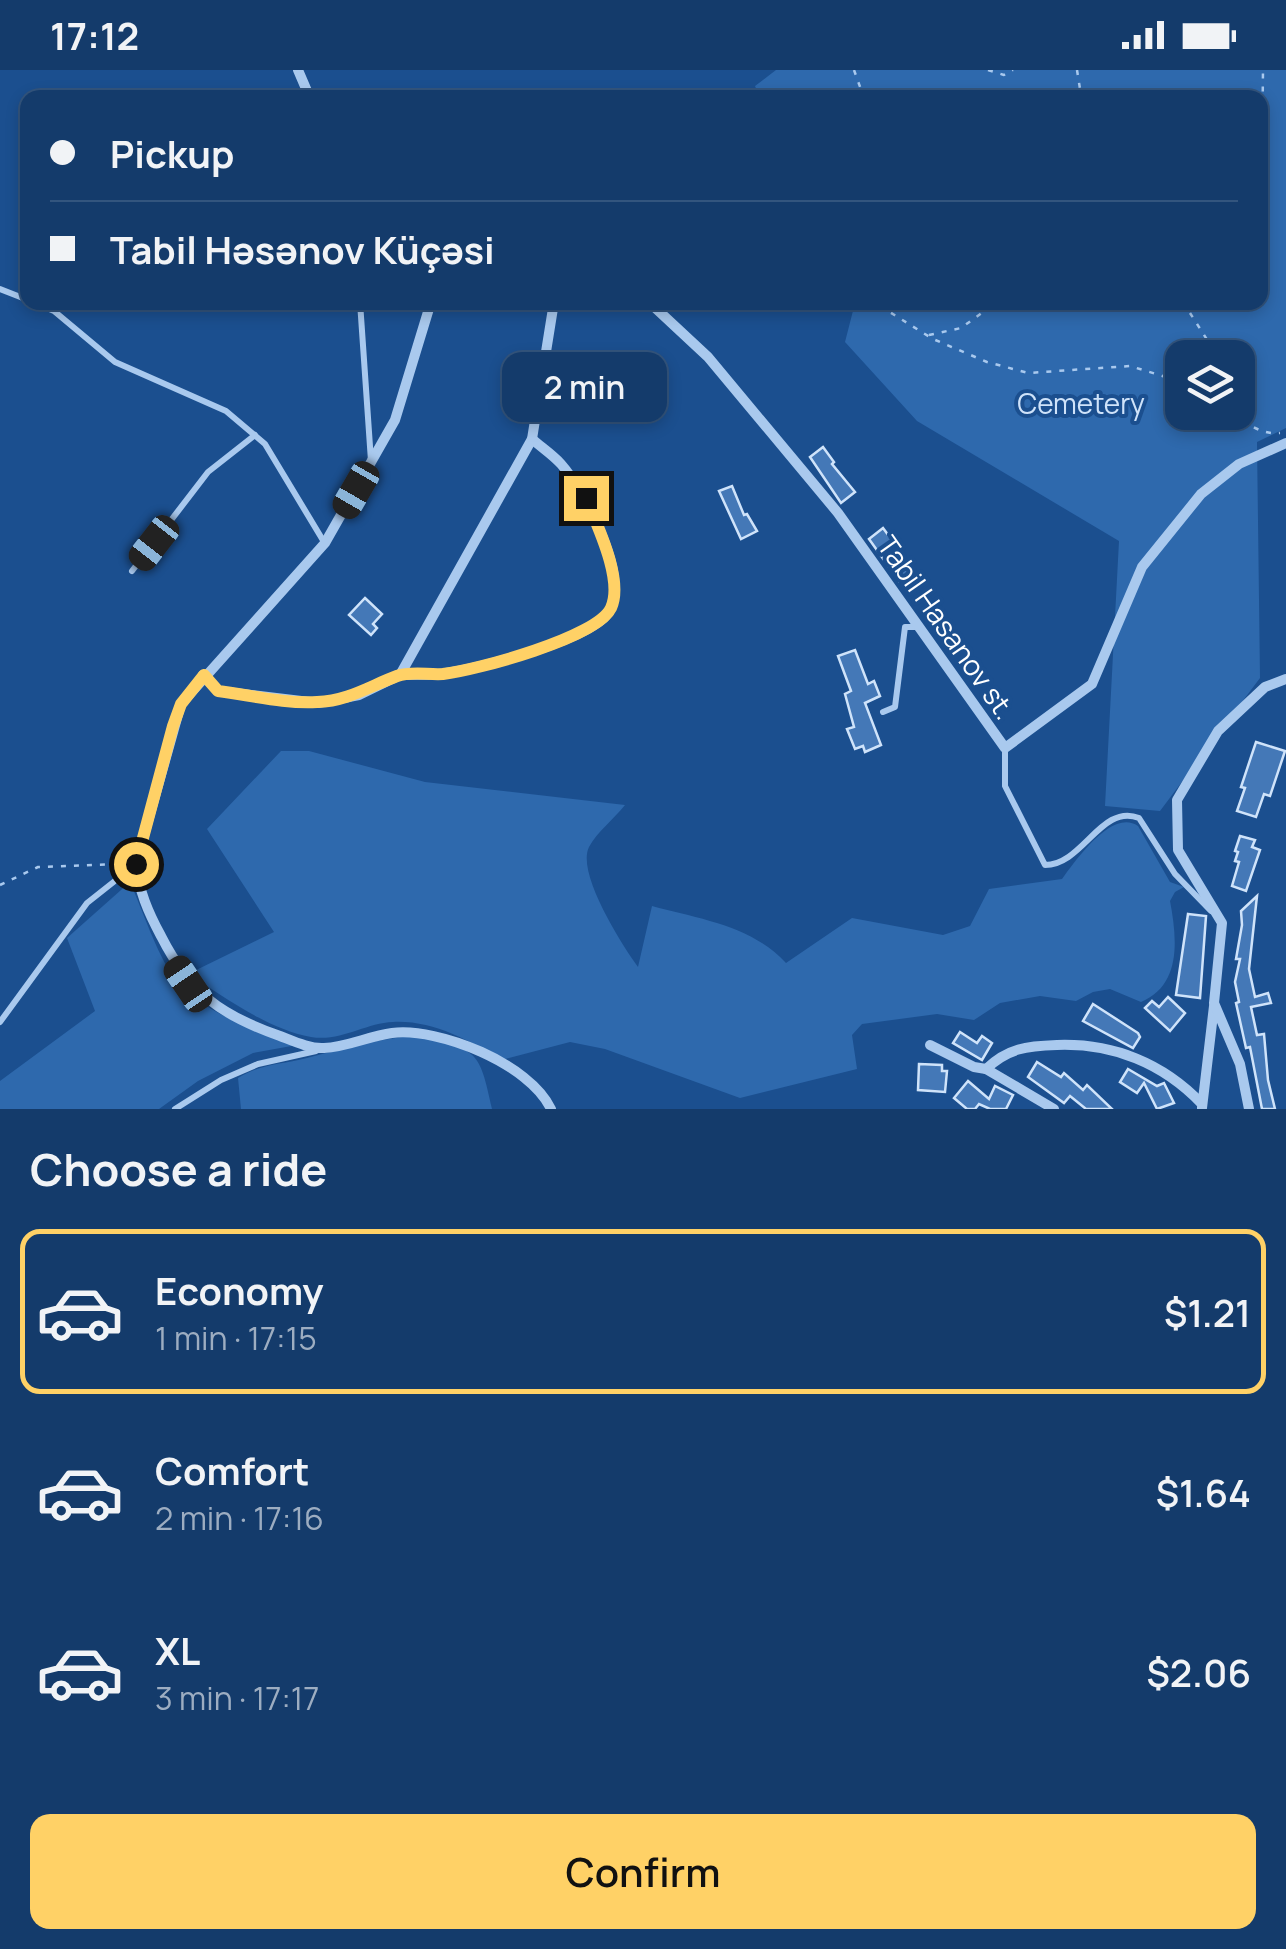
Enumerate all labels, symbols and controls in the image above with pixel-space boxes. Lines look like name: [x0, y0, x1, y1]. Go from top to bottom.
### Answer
text: 17:12: [50, 9, 139, 61]
text: Pickup: [110, 127, 234, 179]
text: Tabil Həsənov Küçəsi: [110, 223, 495, 275]
map controls: [1165, 340, 1255, 430]
button: layers: [1165, 340, 1255, 430]
callout: 2 min: [504, 353, 668, 423]
text: 2 min: [544, 365, 625, 409]
park label: Cemetery: [1017, 384, 1145, 422]
car: [328, 457, 384, 523]
route end: [564, 476, 609, 521]
car: [124, 510, 184, 576]
street label: Tabil Hasanov st.: [870, 528, 1024, 726]
route start: [114, 842, 159, 887]
car: [159, 951, 217, 1017]
text: Choose a ride: [30, 1138, 327, 1200]
text: Economy: [155, 1264, 324, 1316]
icon: car: [35, 1267, 125, 1357]
text: $1.21: [1164, 1286, 1251, 1338]
text: 1 min · 17:15: [155, 1316, 317, 1360]
text: Comfort: [155, 1444, 309, 1496]
icon: car: [35, 1447, 125, 1537]
text: $1.64: [1156, 1466, 1251, 1518]
text: 2 min · 17:16: [155, 1496, 324, 1540]
text: XL: [155, 1624, 200, 1676]
icon: car: [35, 1627, 125, 1717]
text: $2.06: [1146, 1646, 1251, 1698]
text: 3 min · 17:17: [155, 1676, 319, 1720]
button: Confirm: [30, 1814, 1256, 1929]

